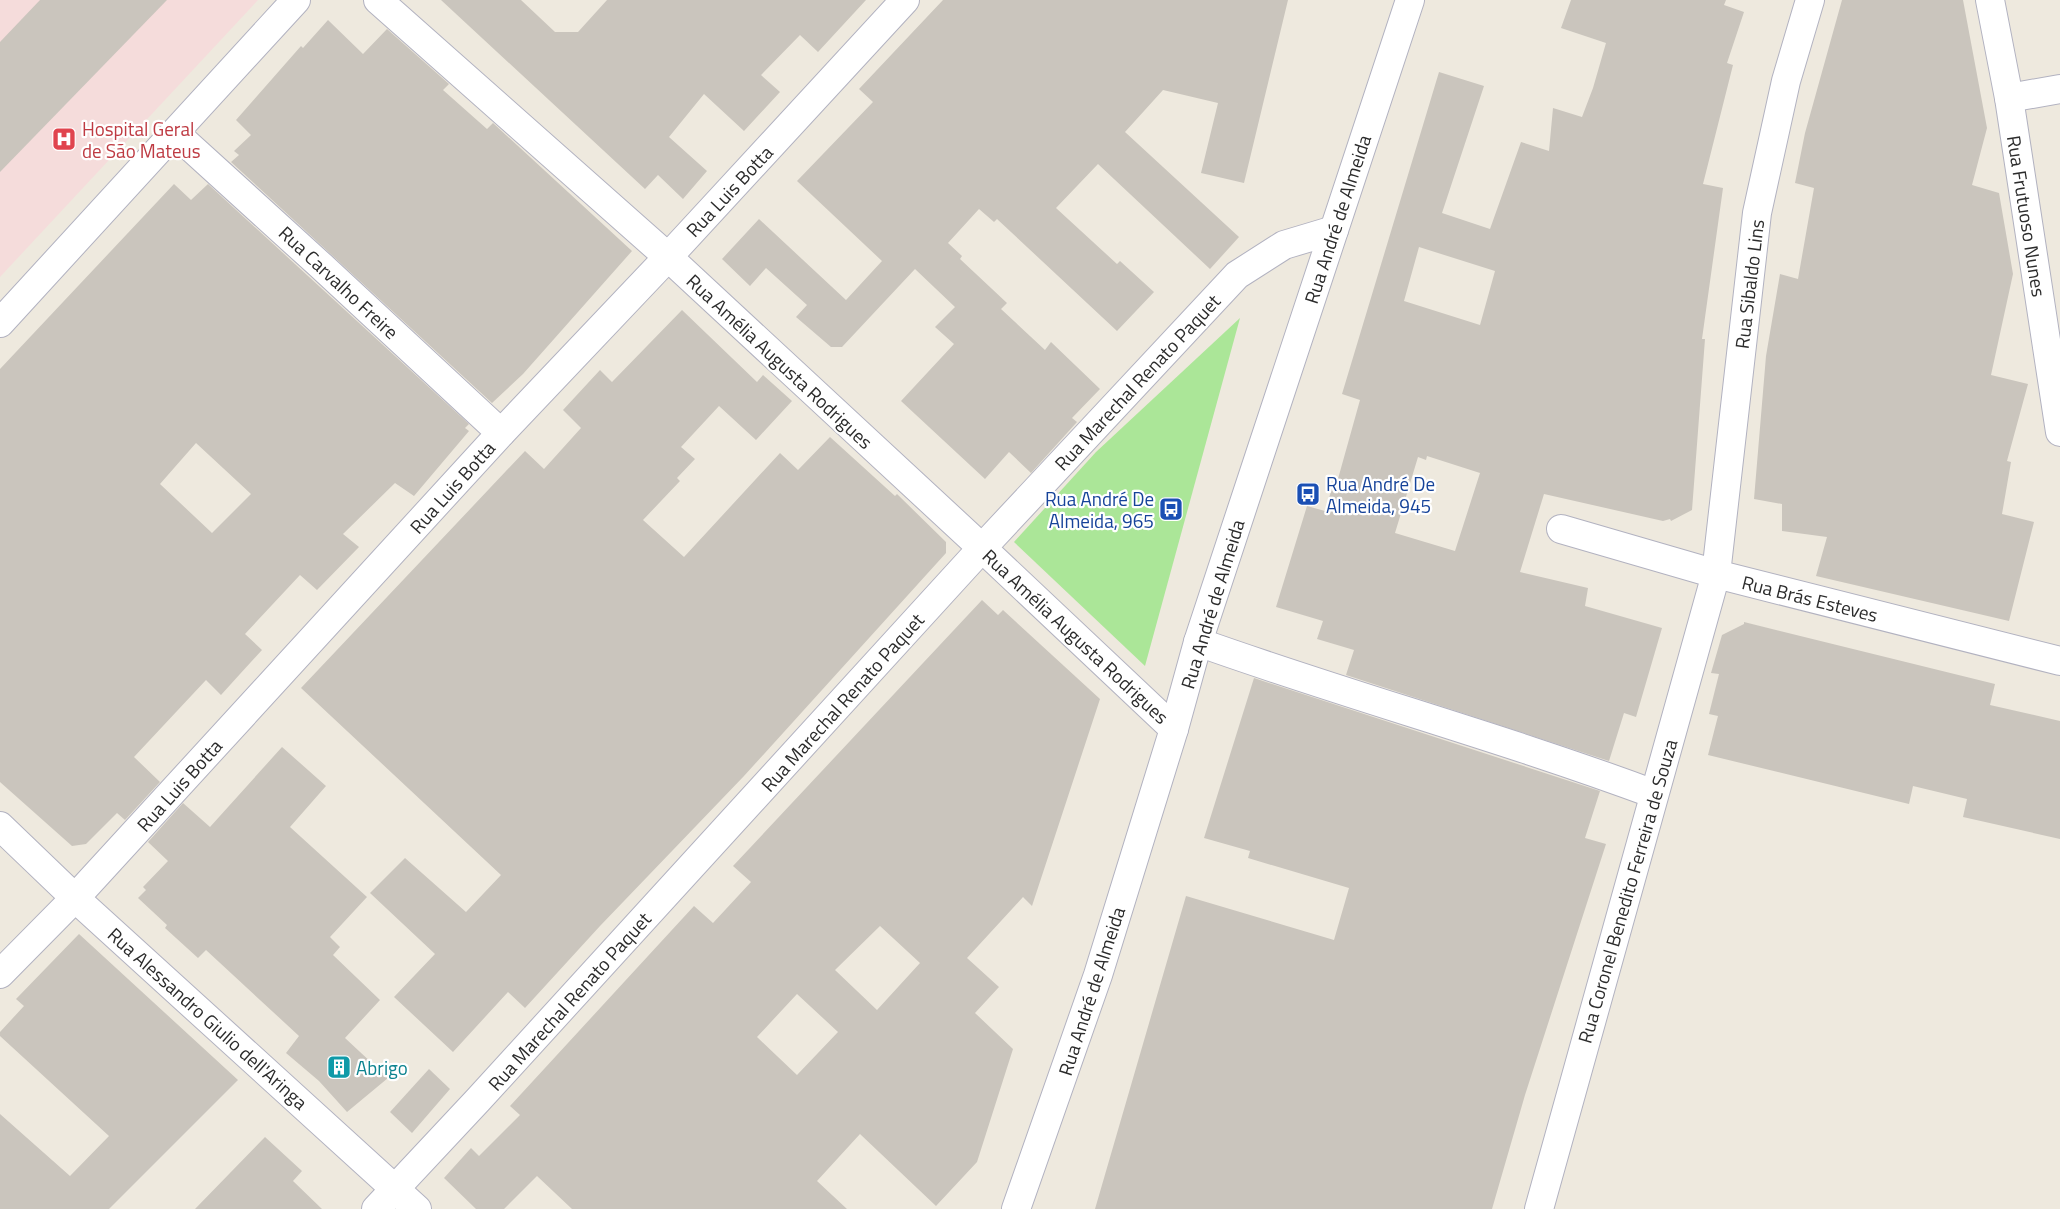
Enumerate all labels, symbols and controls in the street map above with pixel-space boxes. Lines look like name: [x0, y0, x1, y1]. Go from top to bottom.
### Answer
place label: Hospital Geral de São Mateus: [82, 114, 201, 165]
hospital icon: Hospital Geral de São Mateus: [51, 126, 77, 152]
street label: Rua André de Almeida: [1296, 130, 1378, 307]
street label: Rua Frutuoso Nunes: [2000, 133, 2054, 299]
street label: Rua Luis Botta: [679, 138, 780, 243]
street label: Rua Sibaldo Lins: [1727, 217, 1771, 350]
street label: Rua Carvalho Freire: [272, 219, 406, 345]
street label: Rua Amélia Augusta Rodrigues: [680, 267, 880, 455]
street label: Rua Marechal Renato Paquet: [1047, 287, 1227, 477]
street label: Rua Luis Botta: [402, 434, 502, 540]
place label: Rua André De Almeida, 945: [1326, 469, 1435, 520]
bus stop icon: Rua André De Almeida, 945: [1295, 481, 1321, 507]
place label: Rua André De Almeida, 965: [1045, 484, 1154, 535]
bus stop icon: Rua André De Almeida, 965: [1158, 496, 1184, 522]
street label: Rua André de Almeida: [1172, 515, 1252, 692]
street label: Rua Amélia Augusta Rodrigues: [976, 542, 1176, 730]
street label: Rua Brás Esteves: [1739, 567, 1881, 629]
street label: Rua Marechal Renato Paquet: [754, 606, 931, 798]
street label: Rua Luis Botta: [129, 732, 229, 838]
street label: Rua Coronel Benedito Ferreira de Souza: [1570, 735, 1685, 1047]
street label: Rua André de Almeida: [1050, 902, 1132, 1079]
street label: Rua Marechal Renato Paquet: [481, 905, 658, 1097]
street label: Rua Alessandro Giulio dell'Aringa: [101, 920, 315, 1116]
place label: Abrigo: [356, 1053, 408, 1082]
building icon: Abrigo: [326, 1054, 352, 1080]

